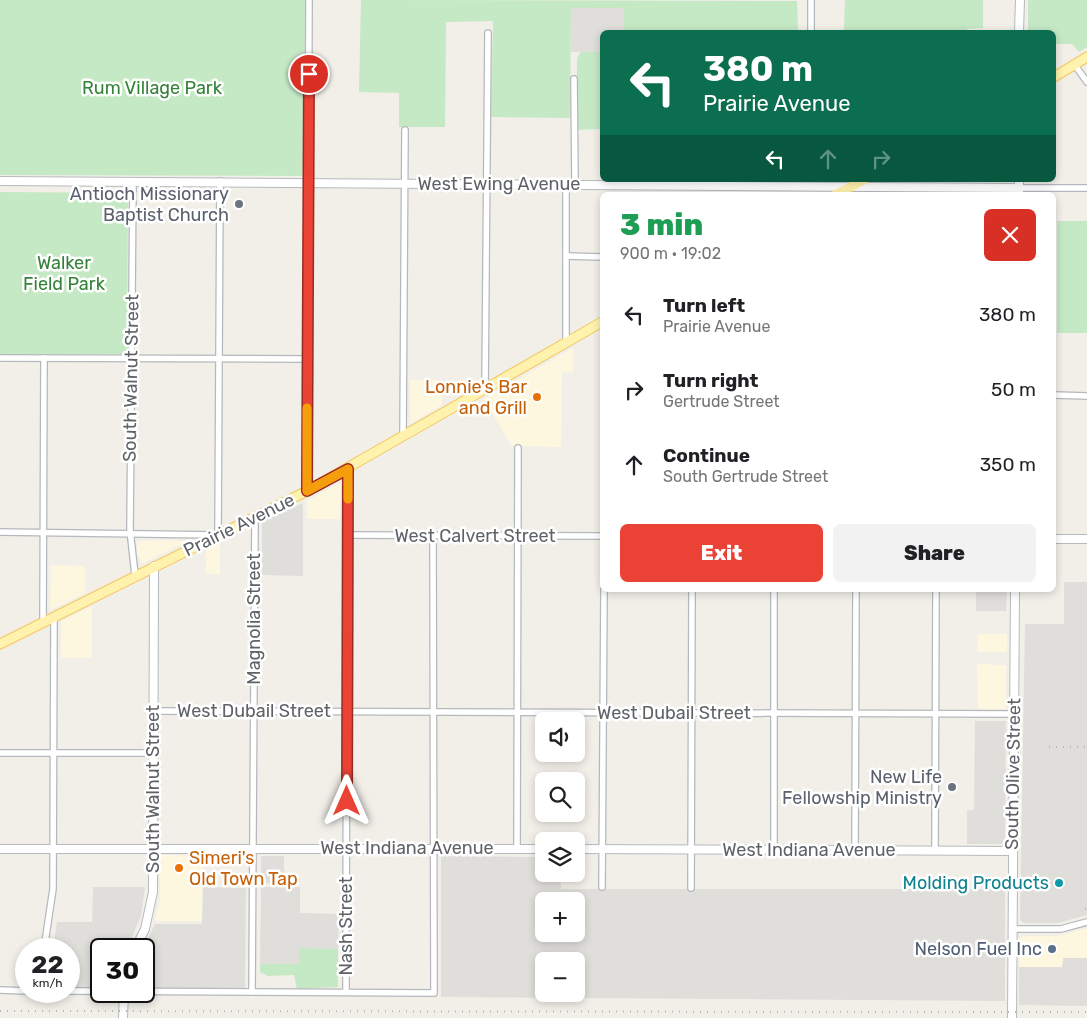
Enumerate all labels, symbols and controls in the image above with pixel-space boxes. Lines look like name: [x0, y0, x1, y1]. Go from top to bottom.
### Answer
text: 380 m: [703, 48, 813, 90]
icon: left: [620, 50, 685, 115]
pin: [288, 53, 330, 95]
icon: arrive: [295, 60, 323, 88]
park label: Rum Village Park: [82, 77, 223, 99]
text: Prairie Avenue: [703, 90, 851, 117]
icon: left: [761, 145, 789, 173]
icon: ahead: [814, 145, 842, 173]
icon: right: [867, 145, 895, 173]
street label: West Ewing Avenue: [418, 173, 580, 195]
place label: Antioch Missionary Baptist Church: [70, 183, 229, 226]
marker: Antioch Missionary Baptist Church: [233, 198, 245, 210]
text: 3 min: [620, 207, 703, 243]
button: close: [984, 209, 1036, 261]
text: 900 m · 19:02: [620, 244, 721, 263]
park label: Walker Field Park: [23, 252, 106, 295]
street label: South Walnut Street: [119, 294, 143, 462]
text: Turn left: [663, 294, 745, 317]
icon: left: [620, 301, 648, 329]
text: 380 m: [979, 303, 1036, 326]
text: Prairie Avenue: [663, 317, 770, 336]
text: Turn right: [663, 369, 758, 392]
place label: Lonnie's Bar and Grill: [425, 376, 527, 419]
icon: right: [620, 376, 648, 404]
text: 50 m: [991, 378, 1036, 401]
marker: Lonnie's Bar and Grill: [531, 391, 543, 403]
text: Gertrude Street: [663, 392, 780, 411]
text: Continue: [663, 444, 750, 467]
icon: ahead: [620, 451, 648, 479]
text: 350 m: [980, 453, 1036, 476]
text: South Gertrude Street: [663, 467, 828, 486]
street label: Prairie Avenue: [180, 489, 298, 561]
button: Exit: [620, 524, 823, 582]
button: Share: [833, 524, 1036, 582]
street label: West Calvert Street: [394, 525, 556, 547]
street label: Magnolia Street: [243, 553, 265, 685]
street label: South Olive Street: [1001, 698, 1025, 850]
street label: West Dubail Street: [177, 700, 331, 722]
street label: West Dubail Street: [597, 702, 751, 724]
street label: South Walnut Street: [142, 705, 164, 873]
map controls: [535, 712, 585, 1002]
button: sound: [535, 712, 585, 762]
place label: New Life Fellowship Ministry: [782, 766, 942, 809]
button: search: [535, 772, 585, 822]
position arrow: [320, 774, 372, 826]
marker: New Life Fellowship Ministry: [946, 781, 958, 793]
button: layers: [535, 832, 585, 882]
street label: West Indiana Avenue: [320, 837, 494, 859]
street label: West Indiana Avenue: [722, 839, 896, 861]
place label: Simeri's Old Town Tap: [189, 847, 298, 890]
marker: Simeri's Old Town Tap: [173, 862, 185, 874]
place label: Molding Products: [903, 872, 1049, 894]
street label: Nash Street: [335, 876, 357, 976]
marker: Molding Products: [1053, 877, 1065, 889]
button: +: [535, 892, 585, 942]
speed limit sign: 30: [90, 938, 155, 1003]
place label: Nelson Fuel Inc: [914, 938, 1042, 960]
marker: Nelson Fuel Inc: [1046, 943, 1058, 955]
text: 22: [31, 950, 64, 979]
button: −: [535, 952, 585, 1002]
text: km/h: [33, 976, 62, 990]

